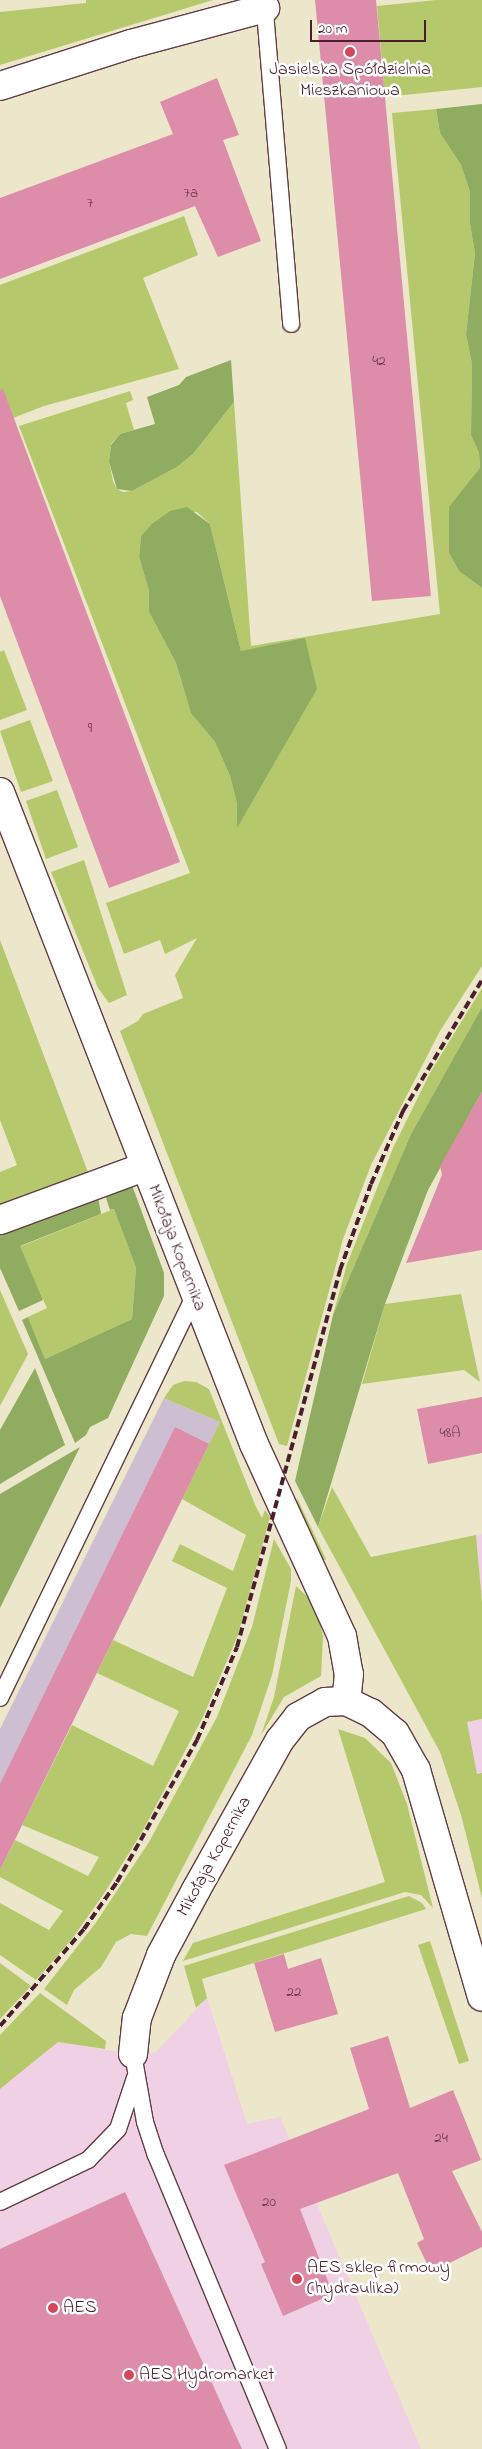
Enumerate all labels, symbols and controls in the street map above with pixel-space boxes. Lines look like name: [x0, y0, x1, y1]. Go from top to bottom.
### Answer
scale bar: [312, 10, 428, 42]
text: 20 m: [318, 18, 347, 40]
marker: Jasielska Spółdzielnia Mieszkaniowa: [344, 46, 356, 58]
place label: Jasielska Spółdzielnia Mieszkaniowa: [269, 60, 431, 102]
house number: 7a: [184, 185, 198, 203]
house number: 7: [87, 195, 93, 213]
house number: 42: [372, 353, 386, 371]
house number: 9: [88, 720, 92, 738]
street label: Mikołaja Kopernika: [142, 1182, 210, 1314]
house number: 48A: [439, 1425, 461, 1443]
street label: Mikołaja Kopernika: [173, 1793, 257, 1921]
house number: 22: [287, 1984, 301, 2002]
house number: 24: [434, 2130, 448, 2148]
house number: 20: [262, 2194, 276, 2212]
place label: AES sklep firmowy (hydraulika): [307, 2258, 450, 2300]
marker: AES sklep firmowy (hydraulika): [291, 2273, 303, 2285]
place label: AES: [63, 2297, 97, 2319]
marker: AES: [47, 2302, 59, 2314]
place label: AES Hydromarket: [139, 2364, 274, 2386]
marker: AES Hydromarket: [123, 2369, 135, 2381]

